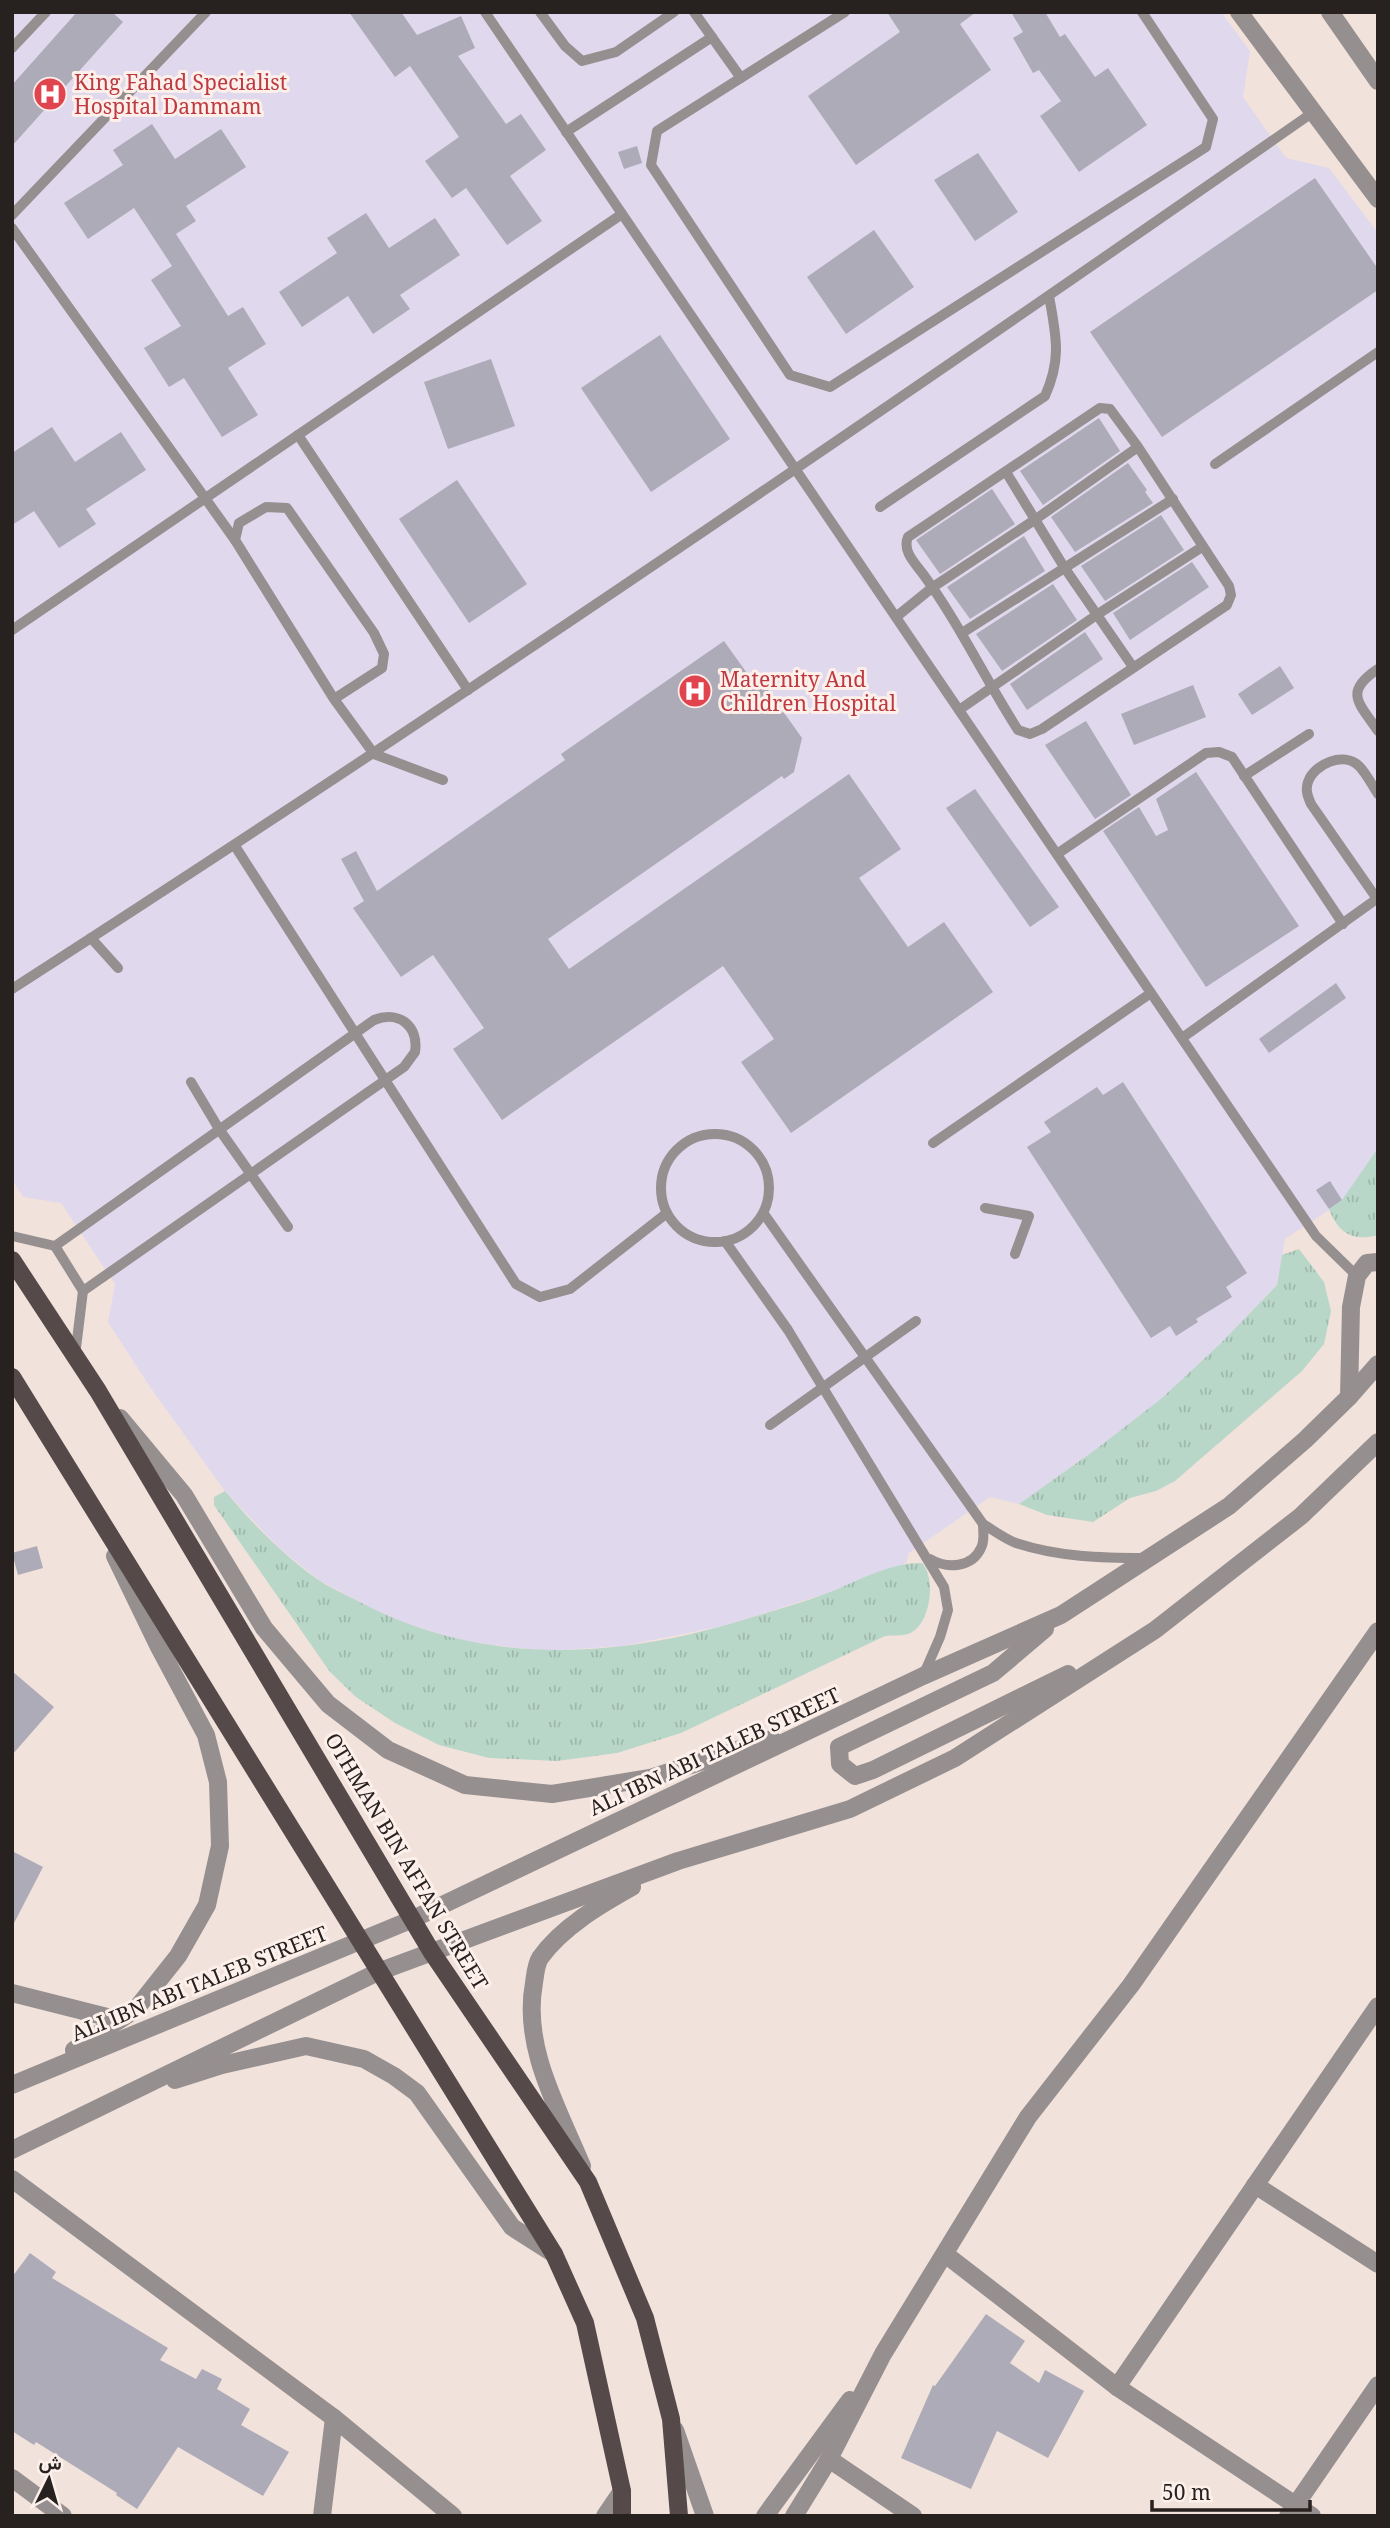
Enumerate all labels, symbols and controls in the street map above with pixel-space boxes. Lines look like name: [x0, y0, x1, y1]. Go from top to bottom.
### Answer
place label: King Fahad Specialist Hospital Dammam: [74, 68, 287, 120]
hospital icon: King Fahad Specialist Hospital Dammam: [31, 75, 69, 113]
place label: Maternity And Children Hospital: [720, 665, 897, 717]
hospital icon: Maternity And Children Hospital: [676, 672, 714, 710]
street label: ALI IBN ABI TALEB STREET: [584, 1680, 844, 1822]
street label: OTHMAN BIN AFFAN STREET: [319, 1727, 495, 1995]
street label: ALI IBN ABI TALEB STREET: [67, 1919, 331, 2047]
north arrow: [14, 2444, 84, 2514]
text: ش: [38, 2448, 63, 2476]
scale bar: [1152, 2468, 1310, 2512]
text: 50 m: [1162, 2478, 1211, 2506]

